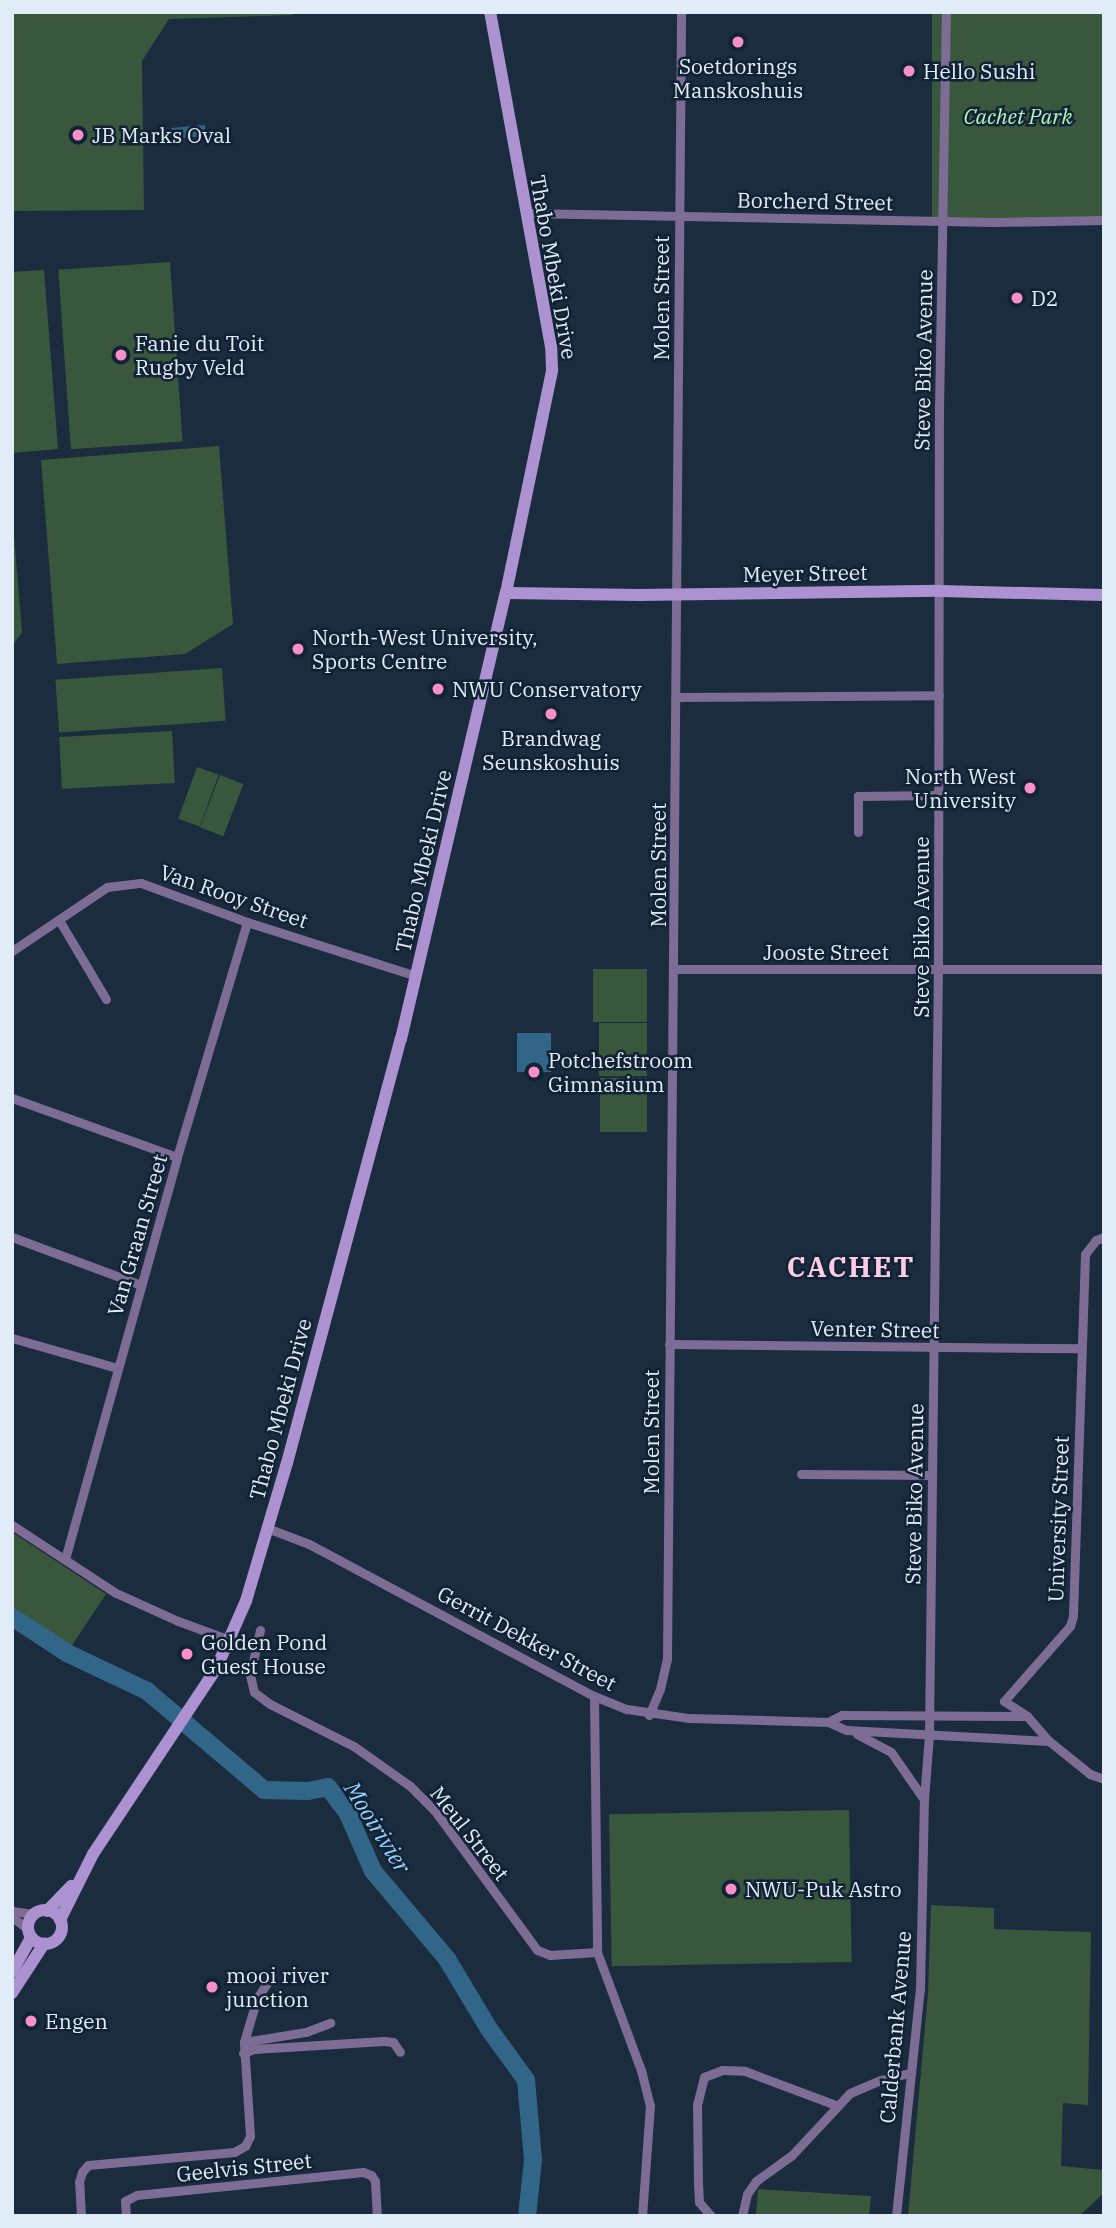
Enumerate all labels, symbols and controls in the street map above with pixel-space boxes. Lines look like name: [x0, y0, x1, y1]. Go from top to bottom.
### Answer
marker: Soetdorings Manskoshuis: [730, 34, 746, 50]
place label: Soetdorings Manskoshuis: [673, 53, 803, 103]
place label: Hello Sushi: [923, 58, 1035, 84]
marker: Hello Sushi: [901, 63, 917, 79]
park label: Cachet Park: [963, 103, 1073, 129]
place label: JB Marks Oval: [92, 122, 231, 148]
marker: JB Marks Oval: [70, 127, 86, 143]
street label: Thabo Mbeki Drive: [525, 173, 583, 361]
street label: Borcherd Street: [737, 187, 893, 215]
street label: Molen Street: [648, 236, 674, 360]
street label: Steve Biko Avenue: [909, 269, 937, 451]
place label: D2: [1031, 285, 1058, 311]
marker: D2: [1009, 290, 1025, 306]
place label: Fanie du Toit Rugby Veld: [135, 330, 264, 380]
marker: Fanie du Toit Rugby Veld: [113, 347, 129, 363]
street label: Meyer Street: [742, 559, 868, 587]
place label: North-West University, Sports Centre: [312, 624, 538, 674]
marker: North-West University, Sports Centre: [290, 641, 306, 657]
place label: NWU Conservatory: [452, 676, 642, 702]
marker: NWU Conservatory: [430, 681, 446, 697]
marker: Brandwag Seunskoshuis: [543, 706, 559, 722]
place label: Brandwag Seunskoshuis: [482, 725, 620, 775]
place label: North West University: [905, 763, 1016, 813]
street label: Thabo Mbeki Drive: [390, 767, 456, 955]
marker: North West University: [1022, 780, 1038, 796]
street label: Molen Street: [645, 803, 671, 927]
street label: Steve Biko Avenue: [908, 836, 934, 1018]
street label: Van Rooy Street: [157, 859, 311, 933]
street label: Jooste Street: [763, 939, 889, 965]
place label: Potchefstroom Gimnasium: [548, 1047, 693, 1097]
marker: Potchefstroom Gimnasium: [526, 1064, 542, 1080]
street label: Van Graan Street: [102, 1151, 172, 1319]
district label: CACHET: [787, 1250, 915, 1284]
street label: Venter Street: [810, 1315, 940, 1343]
street label: Thabo Mbeki Drive: [244, 1316, 316, 1502]
street label: Molen Street: [638, 1370, 664, 1494]
street label: Steve Biko Avenue: [900, 1403, 928, 1585]
street label: University Street: [1043, 1435, 1073, 1603]
street label: Gerrit Dekker Street: [433, 1580, 621, 1696]
place label: Golden Pond Guest House: [201, 1629, 327, 1679]
marker: Golden Pond Guest House: [179, 1646, 195, 1662]
water label: Mooirivier: [339, 1776, 417, 1878]
street label: Meul Street: [425, 1781, 515, 1885]
place label: NWU-Puk Astro: [745, 1876, 901, 1902]
marker: NWU-Puk Astro: [723, 1881, 739, 1897]
street label: Calderbank Avenue: [874, 1930, 916, 2124]
place label: mooi river junction: [226, 1962, 329, 2012]
marker: mooi river junction: [204, 1979, 220, 1995]
place label: Engen: [45, 2008, 108, 2034]
marker: Engen: [23, 2013, 39, 2029]
street label: Geelvis Street: [175, 2147, 313, 2187]

